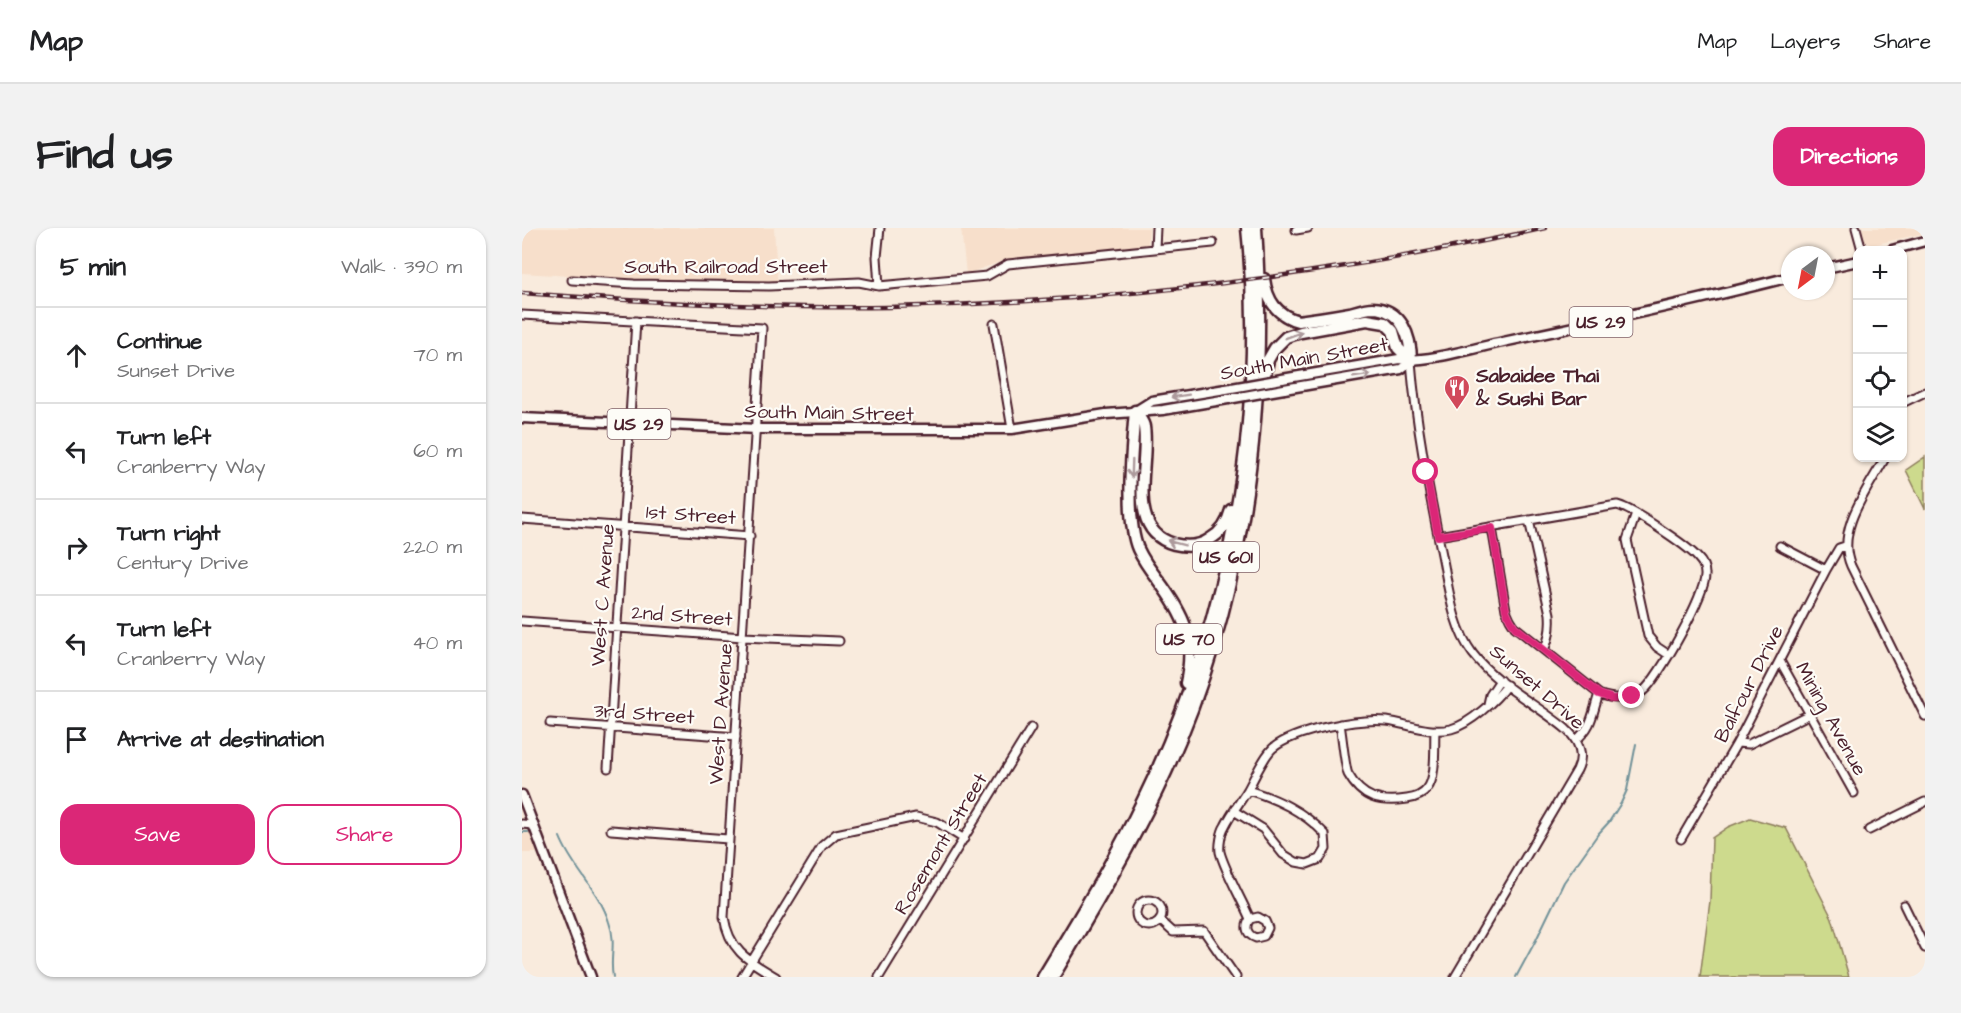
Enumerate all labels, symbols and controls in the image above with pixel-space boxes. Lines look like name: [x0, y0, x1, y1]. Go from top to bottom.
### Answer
text: Map: [30, 22, 83, 61]
text: Map: [1697, 27, 1737, 56]
text: Layers: [1770, 27, 1840, 56]
text: Share: [1873, 27, 1931, 56]
text: Find us: [36, 127, 173, 185]
button: Directions: [1773, 127, 1925, 186]
north arrow: [1781, 246, 1835, 300]
map controls: [1853, 246, 1907, 462]
button: +: [1853, 246, 1907, 300]
text: 5 min: [60, 249, 126, 285]
text: Walk · 390 m: [341, 253, 462, 281]
street label: South Railroad Street: [624, 253, 828, 281]
button: −: [1853, 300, 1907, 354]
road number: US 29: [1570, 307, 1632, 337]
text: Continue: [117, 326, 202, 357]
one-way arrow: [1284, 329, 1303, 340]
street label: South Main Street: [1218, 330, 1390, 388]
icon: ahead: [60, 339, 93, 372]
text: 70 m: [414, 341, 462, 369]
button: locate: [1853, 354, 1907, 408]
text: Sunset Drive: [117, 357, 235, 385]
place label: Sabaidee Thai & Sushi Bar: [1475, 362, 1600, 413]
one-way arrow: [1352, 370, 1372, 381]
restaurant icon: Sabaidee Thai & Sushi Bar: [1442, 373, 1472, 411]
one-way arrow: [1170, 391, 1190, 402]
street label: South Main Street: [744, 398, 914, 428]
button: layers: [1853, 408, 1907, 462]
road number: US 29: [608, 409, 670, 439]
text: Turn left: [117, 422, 211, 453]
icon: left: [60, 435, 93, 468]
text: 60 m: [413, 437, 462, 465]
text: Cranberry Way: [117, 453, 265, 481]
route start: [1412, 458, 1438, 484]
one-way arrow: [1126, 459, 1138, 479]
street label: 1st Street: [645, 498, 737, 532]
text: Turn right: [117, 518, 220, 549]
street label: West C Avenue: [584, 523, 622, 667]
icon: right: [60, 531, 93, 564]
text: 220 m: [403, 533, 462, 561]
one-way arrow: [1167, 537, 1186, 549]
road number: US 601: [1193, 542, 1259, 572]
text: Century Drive: [117, 549, 248, 577]
street label: 2nd Street: [630, 598, 734, 634]
text: Turn left: [117, 614, 211, 645]
street label: Balfour Drive: [1707, 620, 1791, 747]
road number: US 70: [1156, 624, 1222, 654]
icon: left: [60, 627, 93, 660]
text: 40 m: [412, 629, 462, 657]
street label: Sunset Drive: [1483, 638, 1591, 736]
street label: West D Avenue: [702, 642, 740, 786]
text: Cranberry Way: [117, 645, 265, 673]
street label: Mining Avenue: [1787, 657, 1874, 781]
route end: [1618, 682, 1644, 708]
street label: 3rd Street: [593, 697, 695, 731]
icon: arrive: [60, 723, 93, 756]
text: Arrive at destination: [117, 724, 324, 755]
street label: Rosemont Street: [888, 768, 994, 920]
button: Save: [60, 804, 255, 865]
button: Share: [267, 804, 462, 865]

